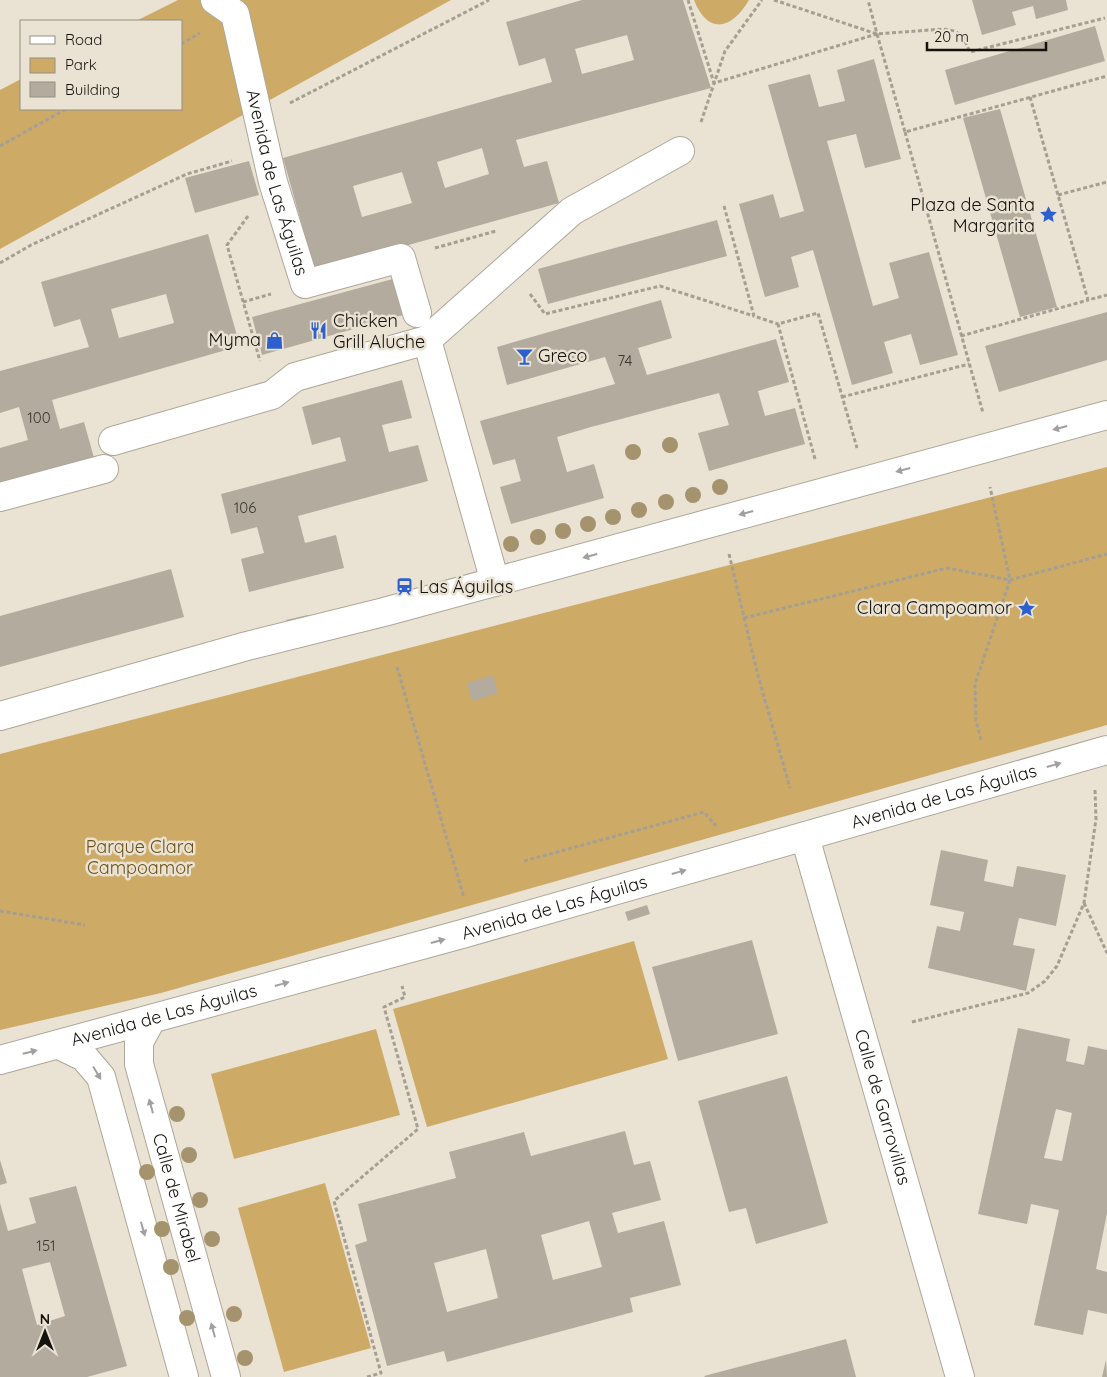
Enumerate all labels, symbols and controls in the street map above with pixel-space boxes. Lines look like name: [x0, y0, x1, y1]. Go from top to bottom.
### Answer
legend: [20, 20, 182, 110]
scale bar: [927, 20, 1046, 52]
text: 20 m: [934, 27, 969, 46]
text: Road: [65, 30, 102, 49]
text: Park: [65, 55, 97, 74]
text: Building: [65, 80, 120, 99]
street label: Avenida de Las Águilas: [241, 87, 314, 278]
place label: Plaza de Santa Margarita: [910, 193, 1035, 237]
place icon: Plaza de Santa Margarita: [1039, 205, 1059, 225]
place label: Chicken Grill Aluche: [333, 309, 425, 353]
restaurant icon: Chicken Grill Aluche: [309, 321, 329, 341]
place label: Myma: [209, 328, 261, 351]
shop icon: Myma: [265, 330, 285, 350]
place label: Greco: [538, 344, 587, 367]
bar icon: Greco: [514, 346, 534, 366]
house number: 74: [617, 351, 633, 370]
house number: 100: [27, 408, 51, 427]
one-way arrow: [1052, 424, 1067, 432]
one-way arrow: [896, 467, 911, 475]
house number: 106: [234, 498, 256, 517]
one-way arrow: [739, 509, 754, 517]
one-way arrow: [582, 552, 597, 560]
place label: Las Águilas: [419, 575, 513, 598]
station icon: Las Águilas: [395, 577, 415, 597]
place label: Clara Campoamor: [857, 596, 1012, 619]
place icon: Clara Campoamor: [1016, 598, 1036, 618]
street label: Avenida de Las Águilas: [848, 759, 1039, 833]
one-way arrow: [1047, 761, 1062, 769]
park label: Parque Clara Campoamor: [86, 835, 194, 879]
one-way arrow: [672, 868, 687, 876]
street label: Avenida de Las Águilas: [459, 870, 650, 945]
one-way arrow: [431, 936, 446, 944]
street label: Avenida de Las Águilas: [68, 978, 260, 1051]
one-way arrow: [274, 980, 289, 988]
street label: Calle de Garrovillas: [850, 1026, 916, 1187]
one-way arrow: [22, 1048, 37, 1056]
one-way arrow: [93, 1066, 102, 1080]
one-way arrow: [146, 1098, 154, 1113]
street label: Calle de Mirabel: [148, 1130, 206, 1265]
one-way arrow: [139, 1221, 147, 1236]
house number: 151: [36, 1236, 56, 1255]
north arrow: [20, 1307, 70, 1357]
text: N: [40, 1310, 50, 1328]
one-way arrow: [208, 1322, 216, 1337]

